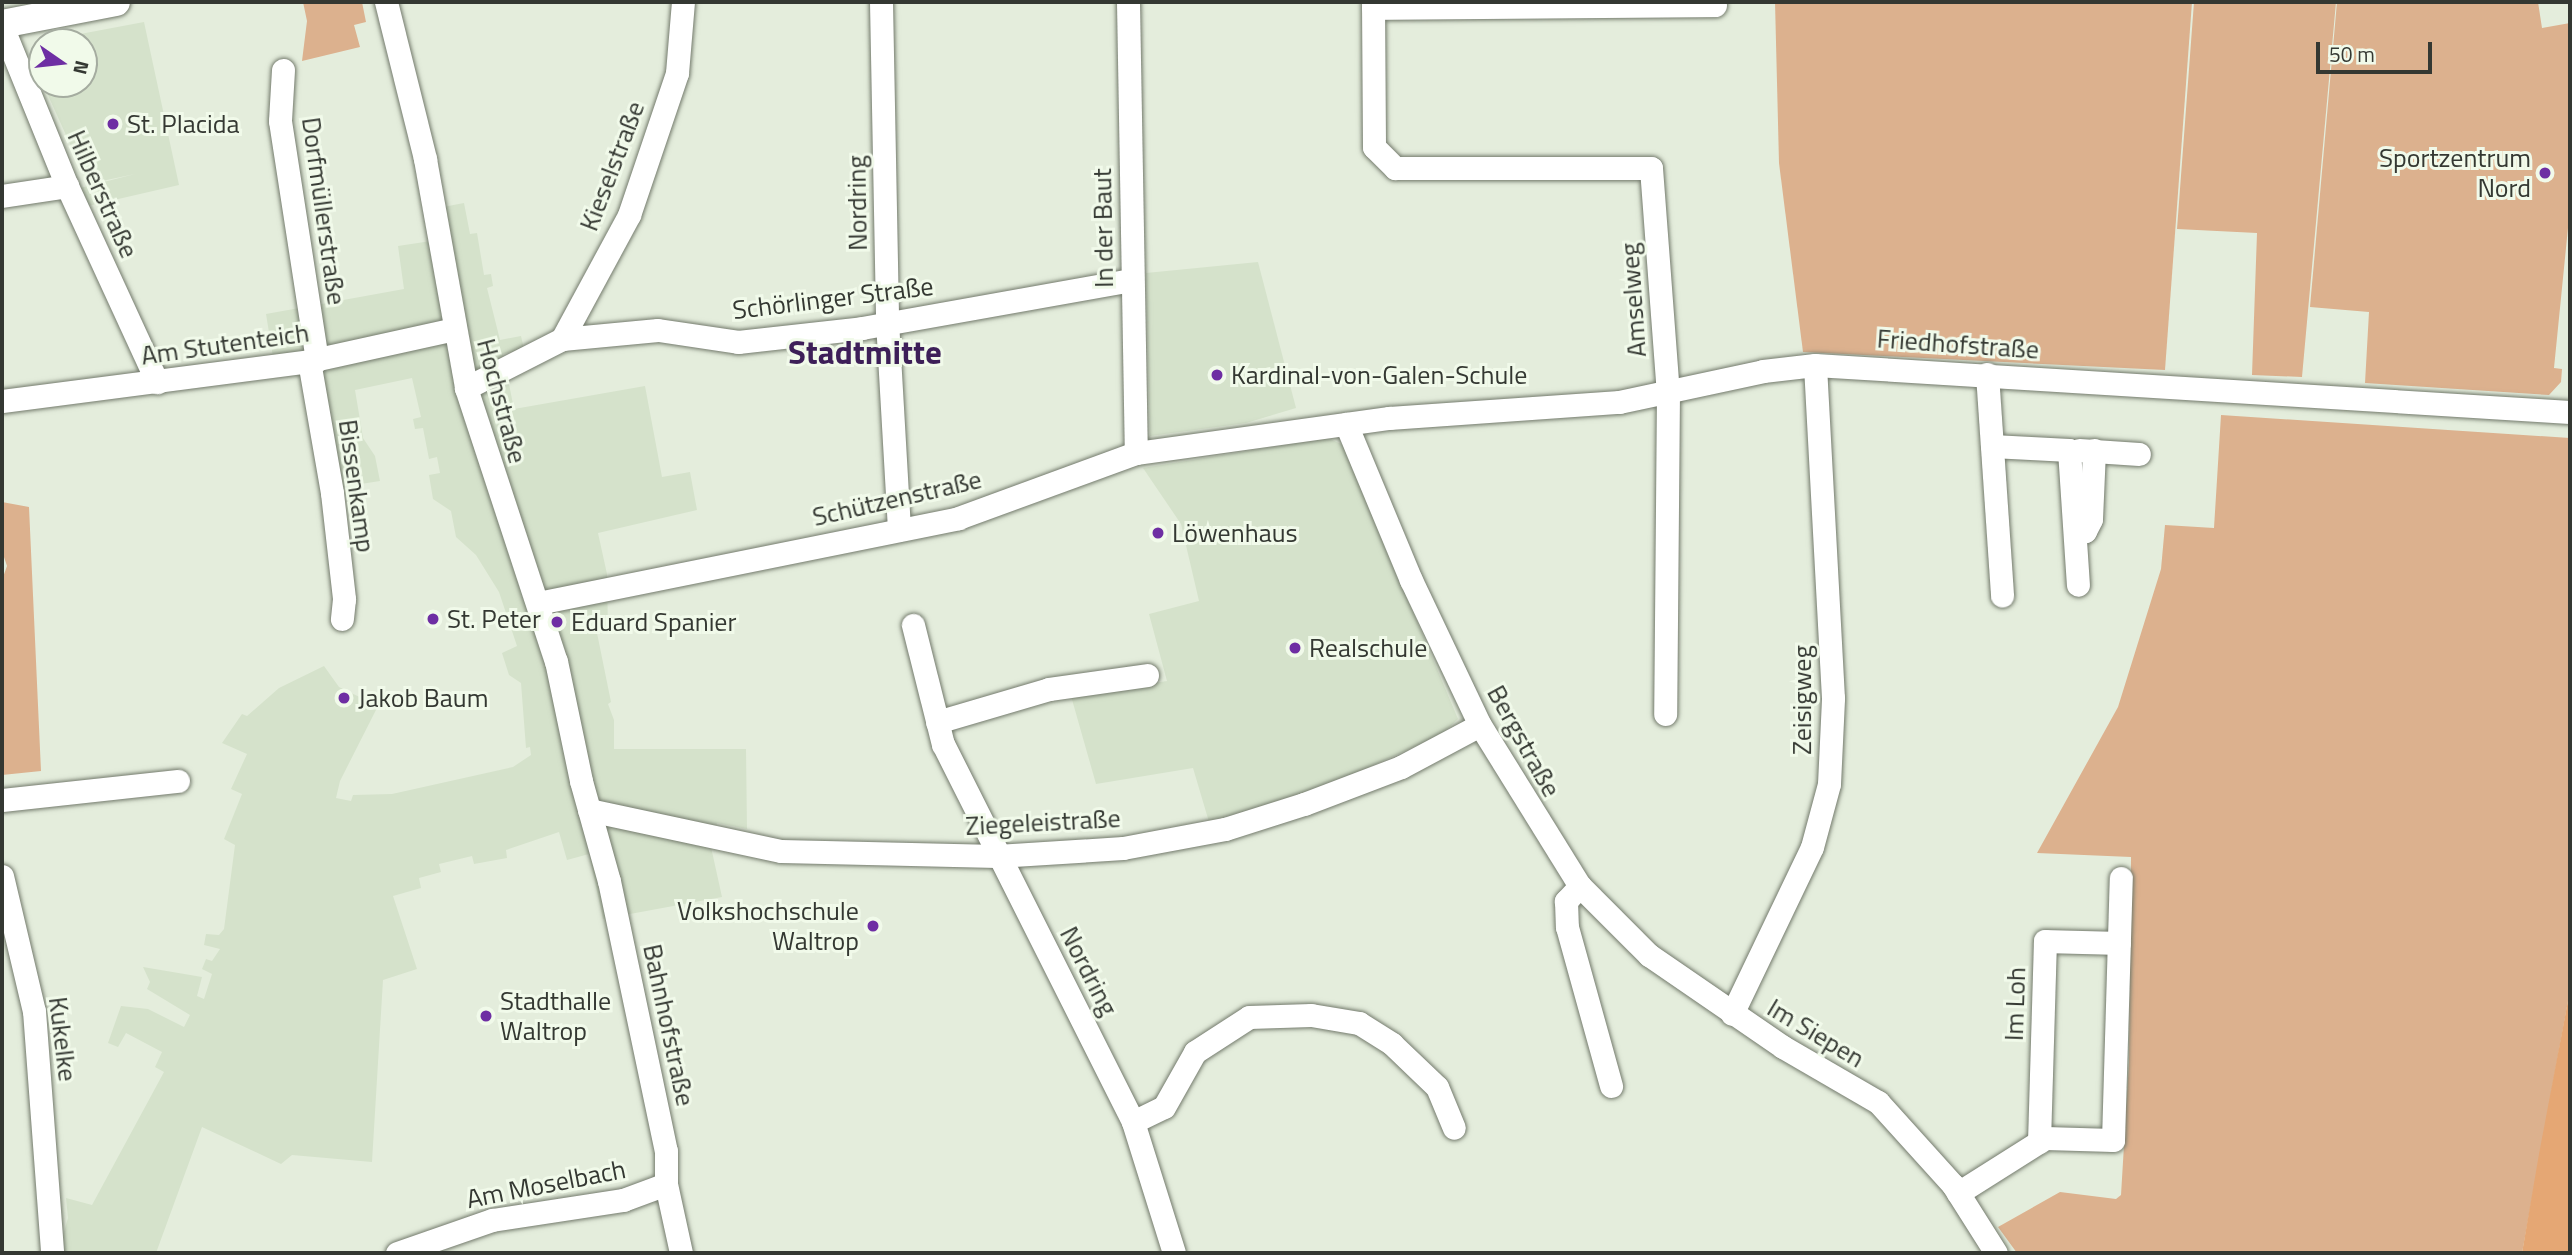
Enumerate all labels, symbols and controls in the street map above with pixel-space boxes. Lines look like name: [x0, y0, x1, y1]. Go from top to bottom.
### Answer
north arrow: [28, 28, 98, 98]
scale bar: [2320, 28, 2436, 72]
text: 50 m: [2329, 38, 2375, 70]
text: N: [66, 58, 98, 78]
street label: Kieselstraße: [573, 97, 651, 235]
place label: St. Placida: [127, 108, 240, 140]
street label: Dorfmüllerstraße: [295, 115, 353, 307]
marker: St. Placida: [105, 116, 121, 132]
street label: Hilberstraße: [61, 125, 145, 263]
place label: Sportzentrum Nord: [2379, 142, 2531, 204]
street label: Nordring: [841, 155, 873, 251]
marker: Sportzentrum Nord: [2537, 165, 2553, 181]
street label: In der Baut: [1086, 168, 1120, 288]
street label: Amselweg: [1613, 242, 1653, 358]
street label: Schörlinger Straße: [731, 270, 935, 326]
street label: Am Stutenteich: [139, 317, 311, 371]
street label: Friedhofstraße: [1876, 323, 2040, 365]
district label: Stadtmitte: [788, 333, 942, 373]
street label: Hochstraße: [470, 335, 534, 467]
place label: Kardinal-von-Galen-Schule: [1231, 359, 1527, 391]
marker: Kardinal-von-Galen-Schule: [1209, 367, 1225, 383]
street label: Bissenkamp: [332, 418, 382, 554]
street label: Schützenstraße: [809, 463, 985, 533]
place label: Löwenhaus: [1172, 517, 1298, 549]
marker: Löwenhaus: [1150, 525, 1166, 541]
place label: St. Peter: [447, 603, 541, 635]
place label: Eduard Spanier: [571, 606, 736, 638]
marker: St. Peter: [425, 611, 441, 627]
marker: Eduard Spanier: [549, 614, 565, 630]
place label: Realschule: [1309, 632, 1427, 664]
marker: Realschule: [1287, 640, 1303, 656]
street label: Zeisigweg: [1786, 645, 1818, 755]
street label: Bergstraße: [1481, 680, 1567, 802]
place label: Jakob Baum: [358, 682, 488, 714]
marker: Jakob Baum: [336, 690, 352, 706]
street label: Ziegeleistraße: [965, 802, 1121, 842]
place label: Volkshochschule Waltrop: [677, 895, 859, 956]
marker: Volkshochschule Waltrop: [865, 918, 881, 934]
street label: Nordring: [1053, 921, 1125, 1021]
street label: Bahnhofstraße: [637, 941, 701, 1109]
street label: Im Loh: [1998, 967, 2032, 1041]
place label: Stadthalle Waltrop: [500, 985, 611, 1046]
street label: Im Siepen: [1762, 992, 1870, 1074]
street label: Kukelke: [42, 995, 84, 1083]
marker: Stadthalle Waltrop: [478, 1008, 494, 1024]
street label: Am Moselbach: [464, 1153, 628, 1215]

